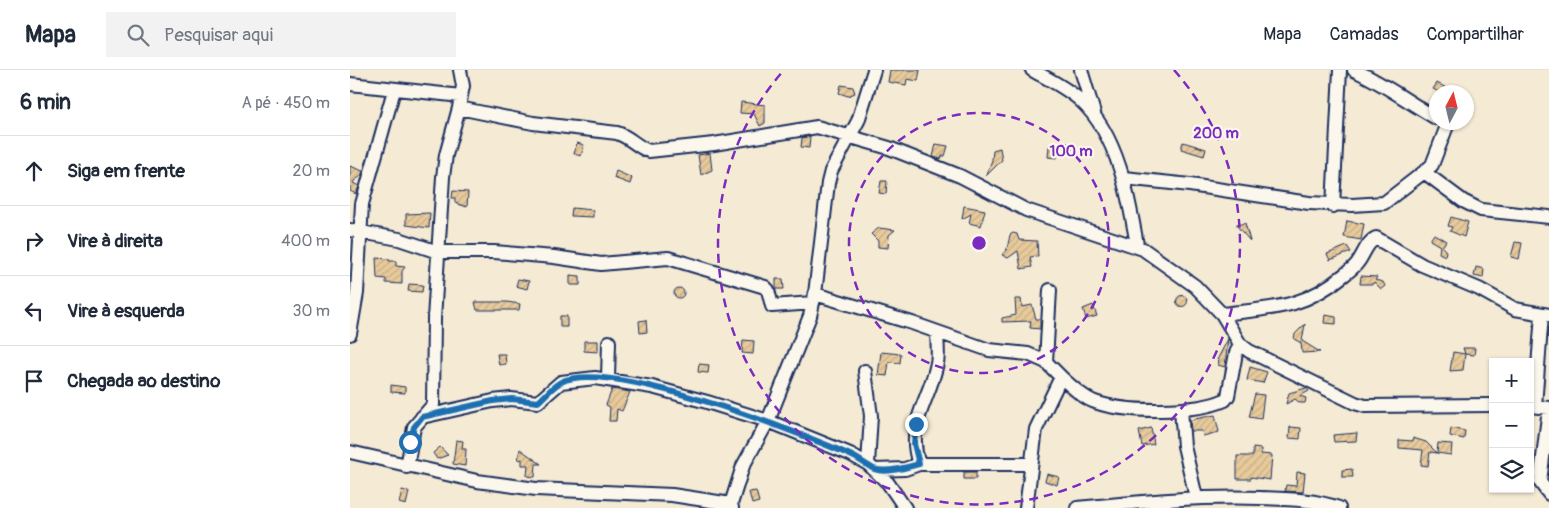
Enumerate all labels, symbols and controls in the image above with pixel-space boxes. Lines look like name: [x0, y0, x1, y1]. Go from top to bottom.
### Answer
search box: [106, 12, 456, 57]
text: Mapa: [25, 20, 76, 49]
icon: search: [124, 21, 152, 49]
text: Pesquisar aqui: [164, 23, 273, 47]
text: Mapa: [1263, 23, 1301, 46]
text: Camadas: [1329, 23, 1399, 46]
text: Compartilhar: [1427, 23, 1524, 46]
north arrow: [1429, 85, 1474, 130]
text: 6 min: [20, 89, 71, 116]
text: A pé · 450 m: [241, 93, 330, 113]
text: 200 m: [1193, 124, 1239, 143]
text: 100 m: [1050, 142, 1092, 161]
icon: ahead: [20, 157, 48, 185]
text: Siga em frente: [67, 159, 185, 183]
text: 20 m: [292, 161, 330, 181]
icon: right: [20, 227, 48, 255]
text: Vire à direita: [67, 229, 163, 253]
text: 400 m: [281, 231, 330, 251]
centre of rings: [970, 234, 988, 252]
icon: left: [20, 297, 48, 325]
text: Vire à esquerda: [67, 299, 185, 323]
text: 30 m: [292, 301, 330, 321]
map controls: [1489, 358, 1534, 493]
button: +: [1489, 358, 1534, 403]
icon: arrive: [20, 367, 48, 395]
text: Chegada ao destino: [67, 369, 220, 393]
button: −: [1489, 403, 1534, 448]
route end: [905, 413, 928, 436]
route start: [399, 431, 422, 454]
button: layers: [1489, 448, 1534, 493]

